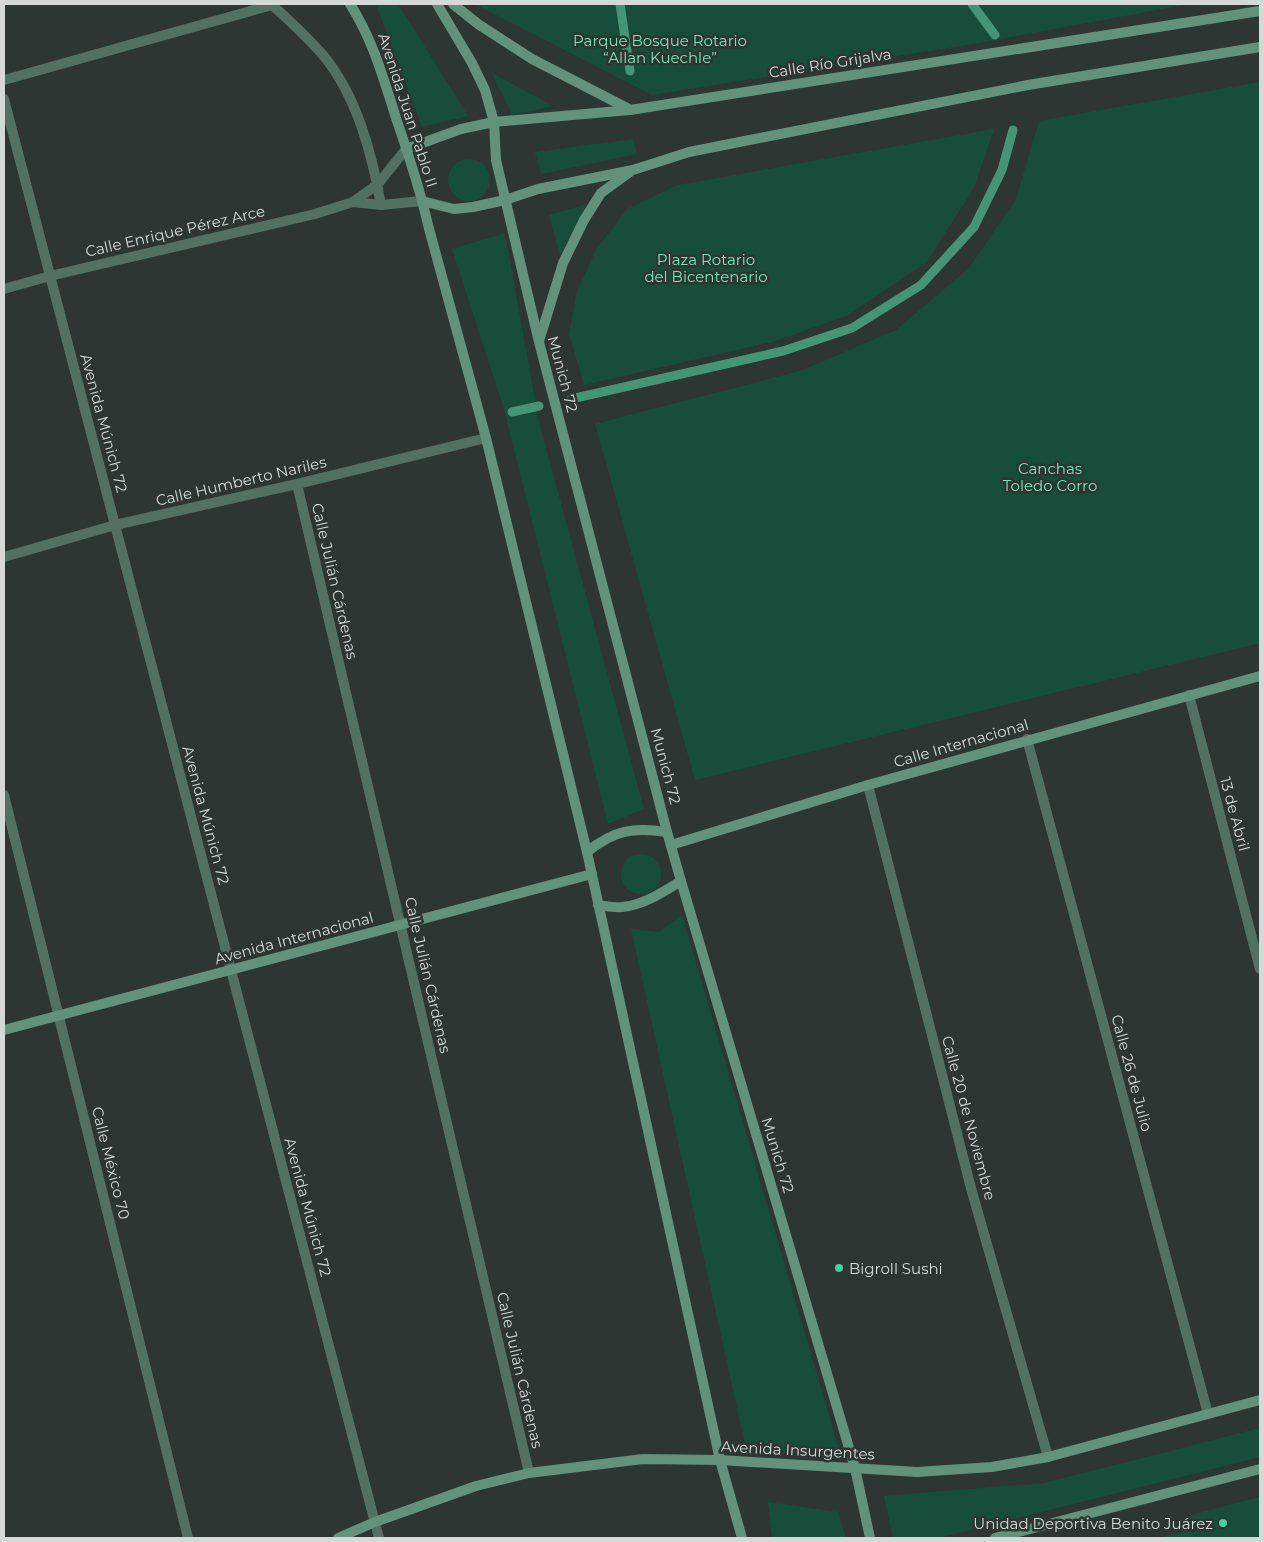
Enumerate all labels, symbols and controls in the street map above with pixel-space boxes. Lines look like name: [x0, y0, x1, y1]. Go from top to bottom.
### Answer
street label: Avenida Juan Pablo II: [374, 31, 442, 189]
park label: Parque Bosque Rotario “Allan Kuechle”: [573, 31, 747, 67]
street label: Calle Río Grijalva: [767, 44, 893, 82]
street label: Calle Enrique Pérez Arce: [83, 201, 267, 261]
park label: Plaza Rotario del Bicentenario: [644, 250, 768, 286]
street label: Munich 72: [544, 334, 582, 414]
street label: Avenida Múnich 72: [76, 352, 132, 494]
street label: Calle Humberto Nariles: [154, 452, 328, 510]
park label: Canchas Toledo Corro: [1003, 459, 1097, 495]
street label: Calle Julián Cárdenas: [308, 501, 362, 661]
street label: Calle Internacional: [891, 715, 1031, 771]
street label: Munich 72: [647, 726, 685, 806]
street label: Avenida Múnich 72: [178, 744, 234, 886]
street label: 13 de Abril: [1216, 775, 1254, 853]
street label: Calle Julián Cárdenas: [401, 895, 455, 1055]
street label: Avenida Internacional: [212, 908, 376, 968]
street label: Calle 26 de Julio: [1107, 1012, 1157, 1134]
street label: Calle 20 de Noviembre: [938, 1034, 1000, 1202]
street label: Calle México 70: [88, 1105, 134, 1222]
street label: Munich 72: [757, 1115, 799, 1195]
street label: Avenida Múnich 72: [280, 1136, 336, 1278]
place label: Bigroll Sushi: [849, 1259, 943, 1278]
marker: Bigroll Sushi: [833, 1262, 845, 1274]
street label: Calle Julián Cárdenas: [493, 1290, 547, 1450]
street label: Avenida Insurgentes: [721, 1436, 875, 1464]
place label: Unidad Deportiva Benito Juárez: [973, 1514, 1213, 1533]
marker: Unidad Deportiva Benito Juárez: [1217, 1517, 1229, 1529]

